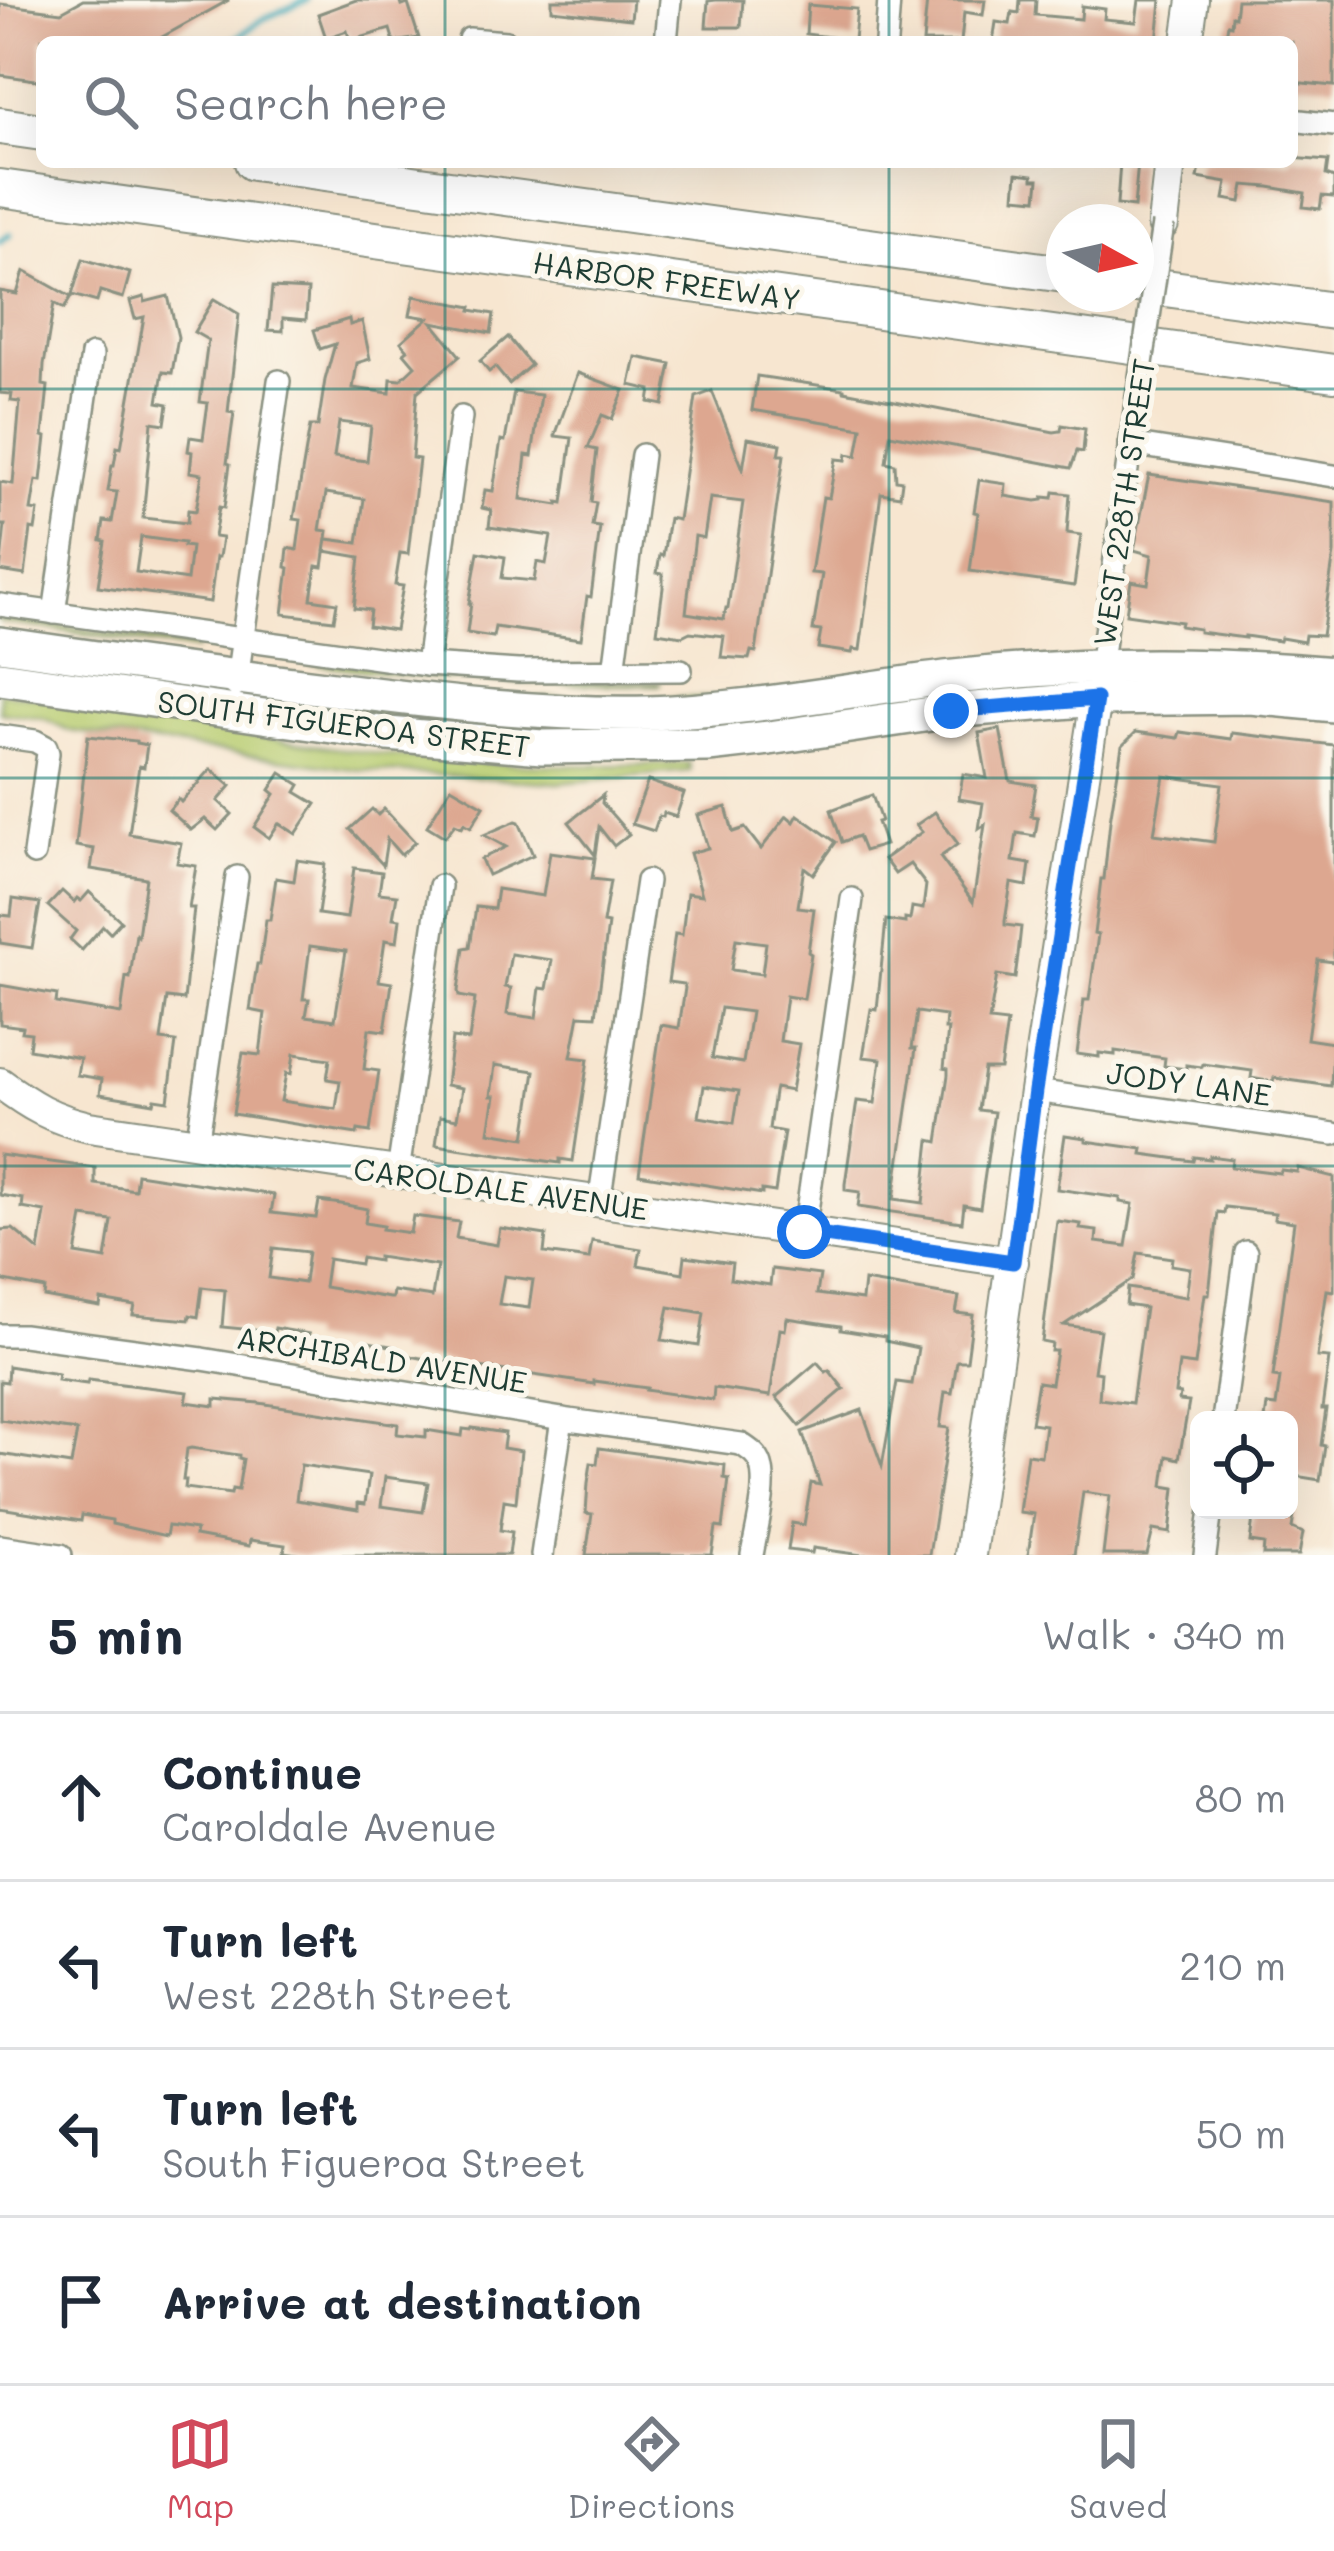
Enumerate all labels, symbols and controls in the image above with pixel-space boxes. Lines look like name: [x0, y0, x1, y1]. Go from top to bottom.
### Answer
search box: [36, 36, 1298, 168]
icon: search: [78, 69, 144, 135]
text: Search here: [174, 73, 448, 131]
north arrow: [1046, 204, 1154, 312]
street label: HARBOR FREEWAY: [531, 241, 803, 319]
street label: WEST 228TH STREET: [1083, 356, 1163, 648]
street label: SOUTH FIGUEROA STREET: [155, 680, 533, 766]
route end: [924, 684, 978, 738]
street label: JODY LANE: [1104, 1052, 1274, 1114]
street label: CAROLDALE AVENUE: [351, 1148, 651, 1228]
route start: [777, 1205, 831, 1259]
street label: ARCHIBALD AVENUE: [234, 1316, 530, 1402]
map controls: [1190, 1411, 1298, 1519]
button: locate: [1190, 1411, 1298, 1519]
text: 5 min: [48, 1600, 183, 1667]
text: Walk · 340 m: [1042, 1608, 1286, 1659]
text: Continue: [162, 1742, 362, 1800]
icon: ahead: [48, 1764, 114, 1830]
text: 80 m: [1195, 1771, 1286, 1822]
text: Caroldale Avenue: [162, 1800, 497, 1851]
text: Turn left: [162, 1910, 358, 1968]
icon: left: [48, 1932, 114, 1998]
text: 210 m: [1179, 1939, 1286, 1990]
text: West 228th Street: [162, 1968, 512, 2019]
text: Turn left: [162, 2078, 358, 2136]
icon: left: [48, 2100, 114, 2166]
text: 50 m: [1196, 2107, 1286, 2158]
text: South Figueroa Street: [162, 2136, 586, 2187]
icon: arrive: [48, 2268, 114, 2334]
text: Arrive at destination: [162, 2272, 642, 2330]
tab: Map: [167, 2411, 234, 2526]
tab: Directions: [568, 2411, 735, 2526]
tab: Saved: [1069, 2411, 1167, 2526]

